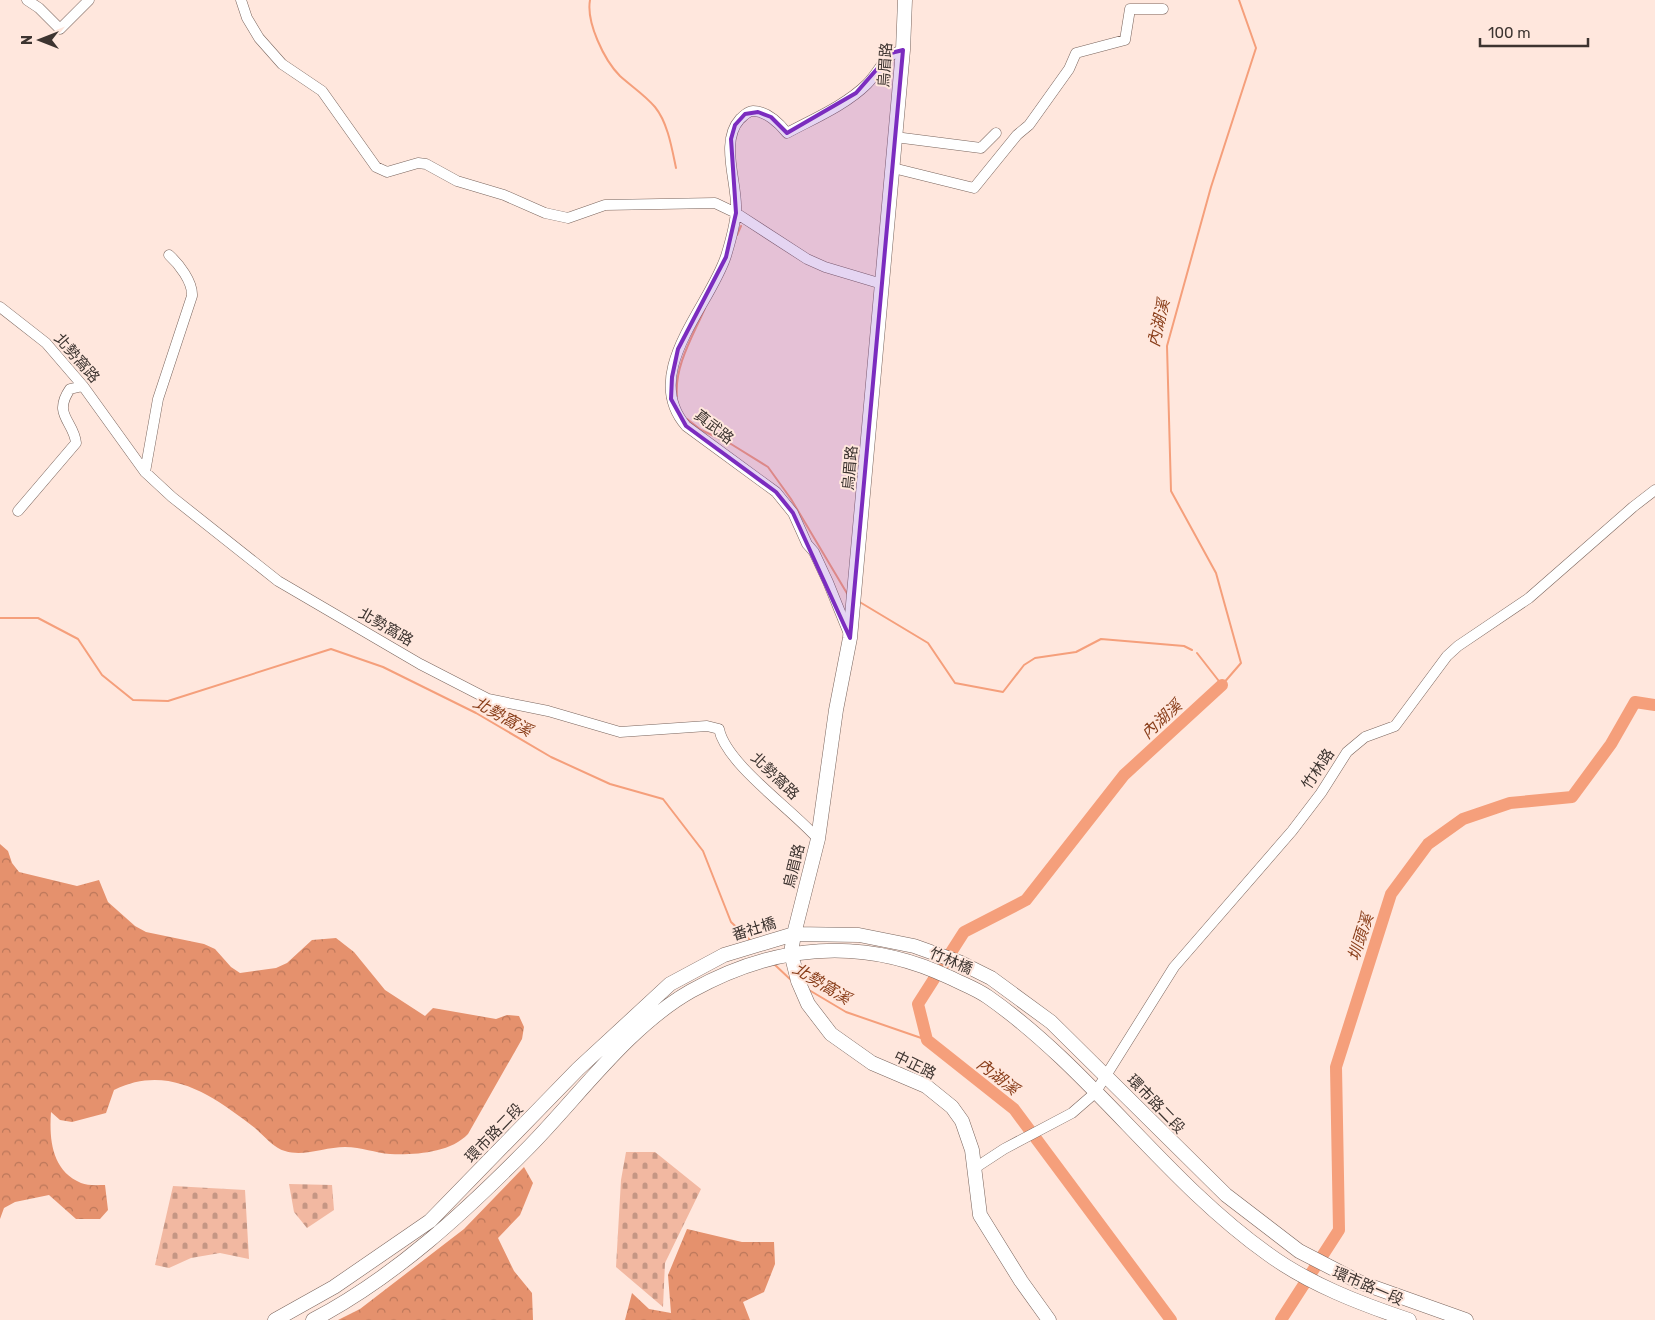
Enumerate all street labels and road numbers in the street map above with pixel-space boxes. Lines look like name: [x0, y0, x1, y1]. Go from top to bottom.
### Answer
street label: 烏眉路: [874, 42, 896, 88]
street label: 北勢窩路: [51, 329, 103, 387]
street label: 真武路: [691, 406, 737, 448]
street label: 烏眉路: [839, 445, 861, 491]
street label: 北勢窩路: [356, 604, 416, 650]
street label: 竹林路: [1298, 745, 1338, 793]
street label: 北勢窩路: [747, 749, 803, 803]
street label: 烏眉路: [780, 842, 808, 890]
street label: 番社橋: [730, 914, 778, 944]
street label: 竹林橋: [927, 944, 975, 978]
street label: 中正路: [891, 1047, 939, 1083]
street label: 環市路二段: [1123, 1071, 1189, 1137]
street label: 環市路二段: [461, 1100, 527, 1166]
street label: 環市路一段: [1330, 1263, 1406, 1309]

